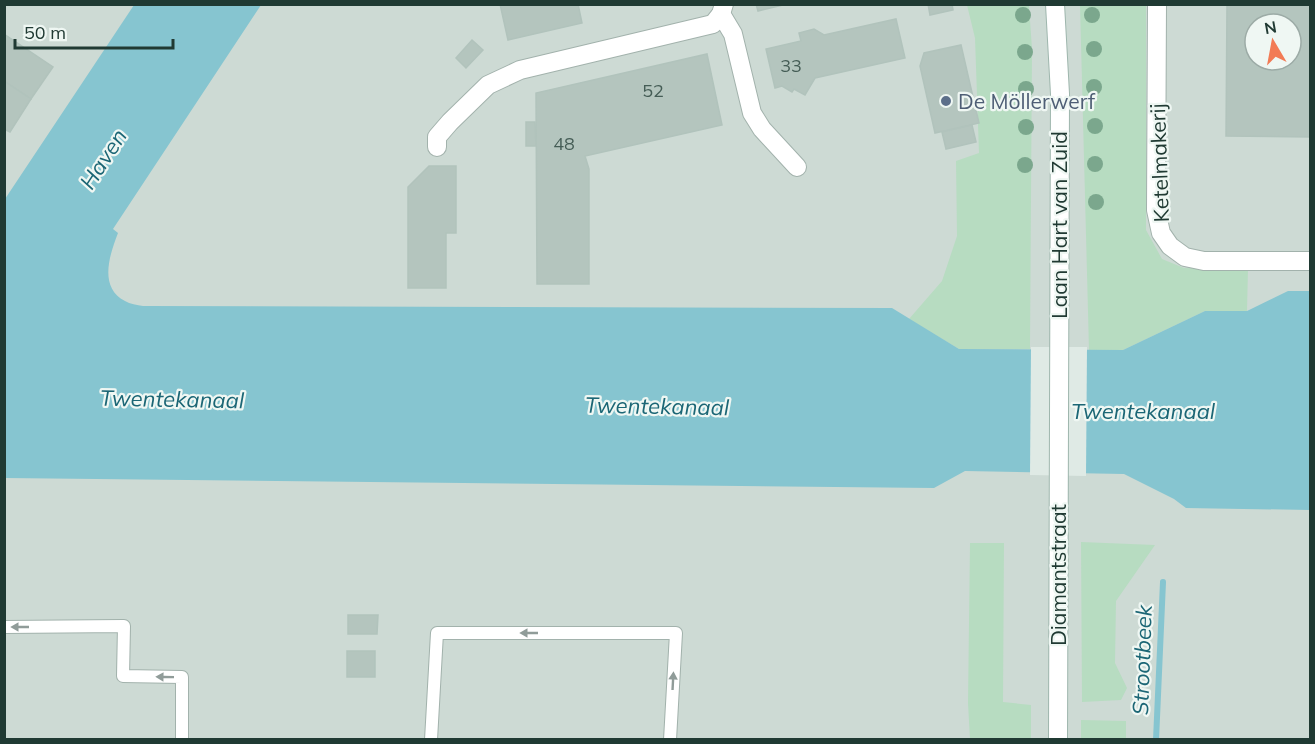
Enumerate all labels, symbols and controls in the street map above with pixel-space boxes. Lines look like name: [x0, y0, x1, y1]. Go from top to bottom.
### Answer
scale bar: [15, 12, 172, 50]
north arrow: [1243, 12, 1303, 72]
text: N: [1263, 16, 1278, 38]
text: 50 m: [24, 21, 66, 44]
house number: 33: [780, 54, 802, 77]
house number: 52: [642, 79, 664, 102]
place label: De Möllerwerf: [958, 88, 1096, 114]
marker: De Möllerwerf: [939, 94, 953, 108]
street label: Ketelmakerij: [1144, 103, 1174, 223]
water label: Haven: [73, 124, 133, 194]
street label: Laan Hart van Zuid: [1046, 131, 1072, 319]
house number: 48: [553, 132, 575, 155]
water label: Twentekanaal: [100, 384, 245, 414]
water label: Twentekanaal: [585, 391, 730, 421]
water label: Twentekanaal: [1071, 397, 1216, 425]
street label: Diamantstraat: [1045, 504, 1071, 646]
water label: Strootbeek: [1126, 604, 1158, 716]
one-way arrow: [11, 622, 30, 632]
one-way arrow: [520, 628, 539, 638]
one-way arrow: [156, 672, 175, 681]
one-way arrow: [668, 672, 678, 691]

